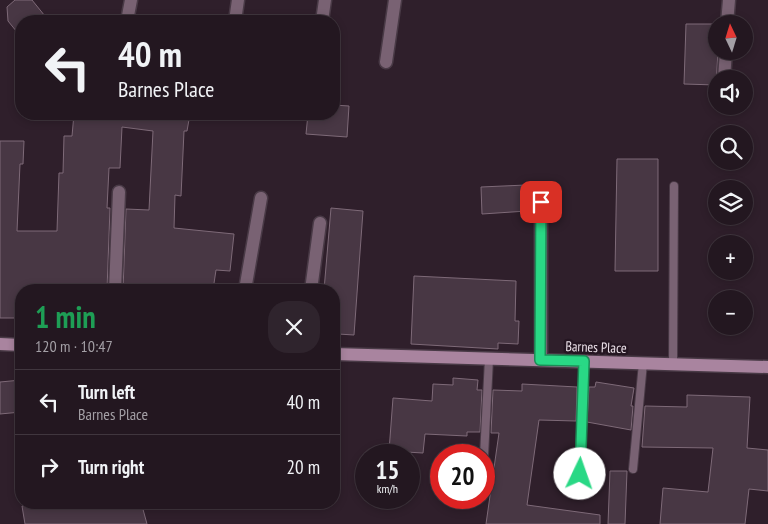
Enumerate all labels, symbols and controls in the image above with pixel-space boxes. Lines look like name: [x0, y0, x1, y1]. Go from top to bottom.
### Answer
north arrow: [708, 15, 752, 60]
map controls: [708, 15, 753, 335]
text: 40 m: [118, 31, 182, 77]
icon: left: [35, 35, 100, 100]
button: sound: [708, 70, 753, 115]
text: Barnes Place: [118, 75, 214, 103]
button: search: [708, 125, 753, 170]
button: layers: [708, 180, 753, 225]
pin: [520, 181, 562, 223]
icon: arrive: [527, 188, 555, 216]
button: +: [708, 235, 753, 280]
button: −: [708, 290, 753, 335]
text: 1 min: [35, 297, 96, 336]
button: close: [268, 301, 320, 353]
text: 120 m · 10:47: [35, 336, 113, 356]
street label: Barnes Place: [565, 337, 627, 357]
text: Turn left: [78, 380, 135, 404]
icon: left: [35, 388, 63, 416]
text: 40 m: [287, 390, 320, 414]
text: Barnes Place: [78, 404, 148, 424]
speed limit sign: 20: [430, 444, 495, 509]
position arrow: [553, 447, 605, 499]
icon: right: [35, 453, 63, 481]
text: 15: [376, 454, 399, 486]
text: Turn right: [78, 455, 144, 479]
text: 20 m: [287, 455, 320, 479]
text: km/h: [377, 481, 398, 496]

